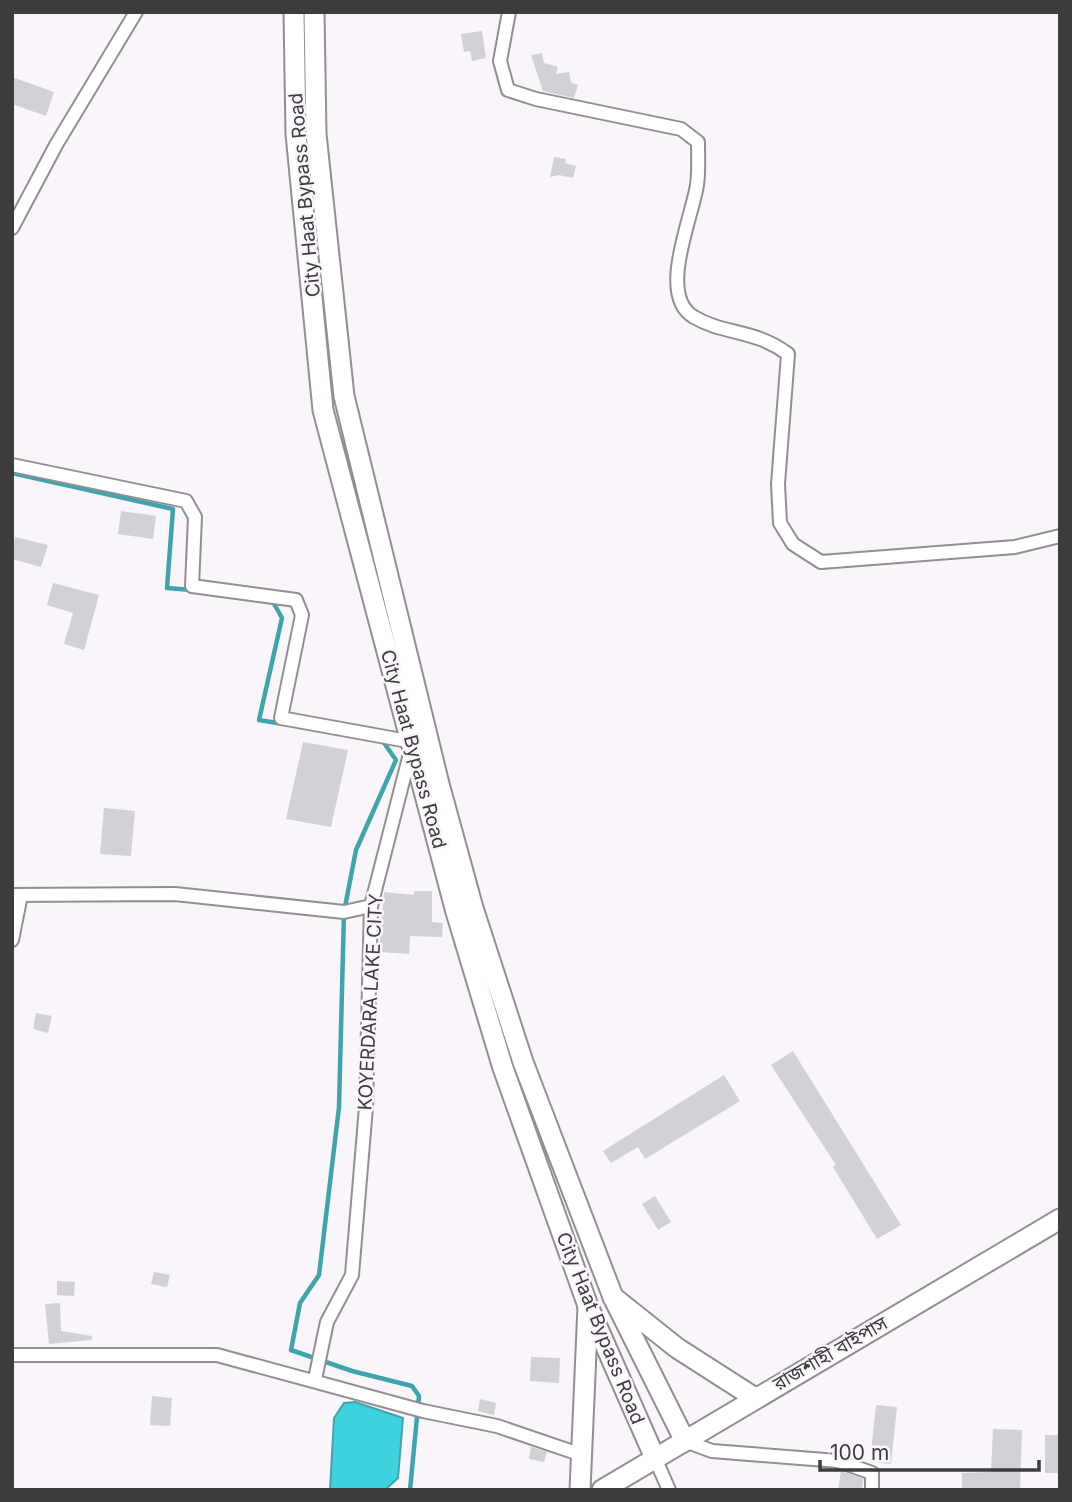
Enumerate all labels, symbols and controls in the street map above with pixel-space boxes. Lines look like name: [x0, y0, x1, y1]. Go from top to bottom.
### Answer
street label: City Haat Bypass Road: [284, 92, 325, 298]
street label: City Haat Bypass Road: [376, 647, 451, 851]
street label: KOYERDARA LAKE CITY: [353, 893, 388, 1111]
street label: City Haat Bypass Road: [551, 1229, 650, 1428]
street label: রাজশাহী বাইপাস: [768, 1311, 893, 1396]
scale bar: [820, 1428, 1039, 1472]
text: 100 m: [830, 1440, 889, 1465]

